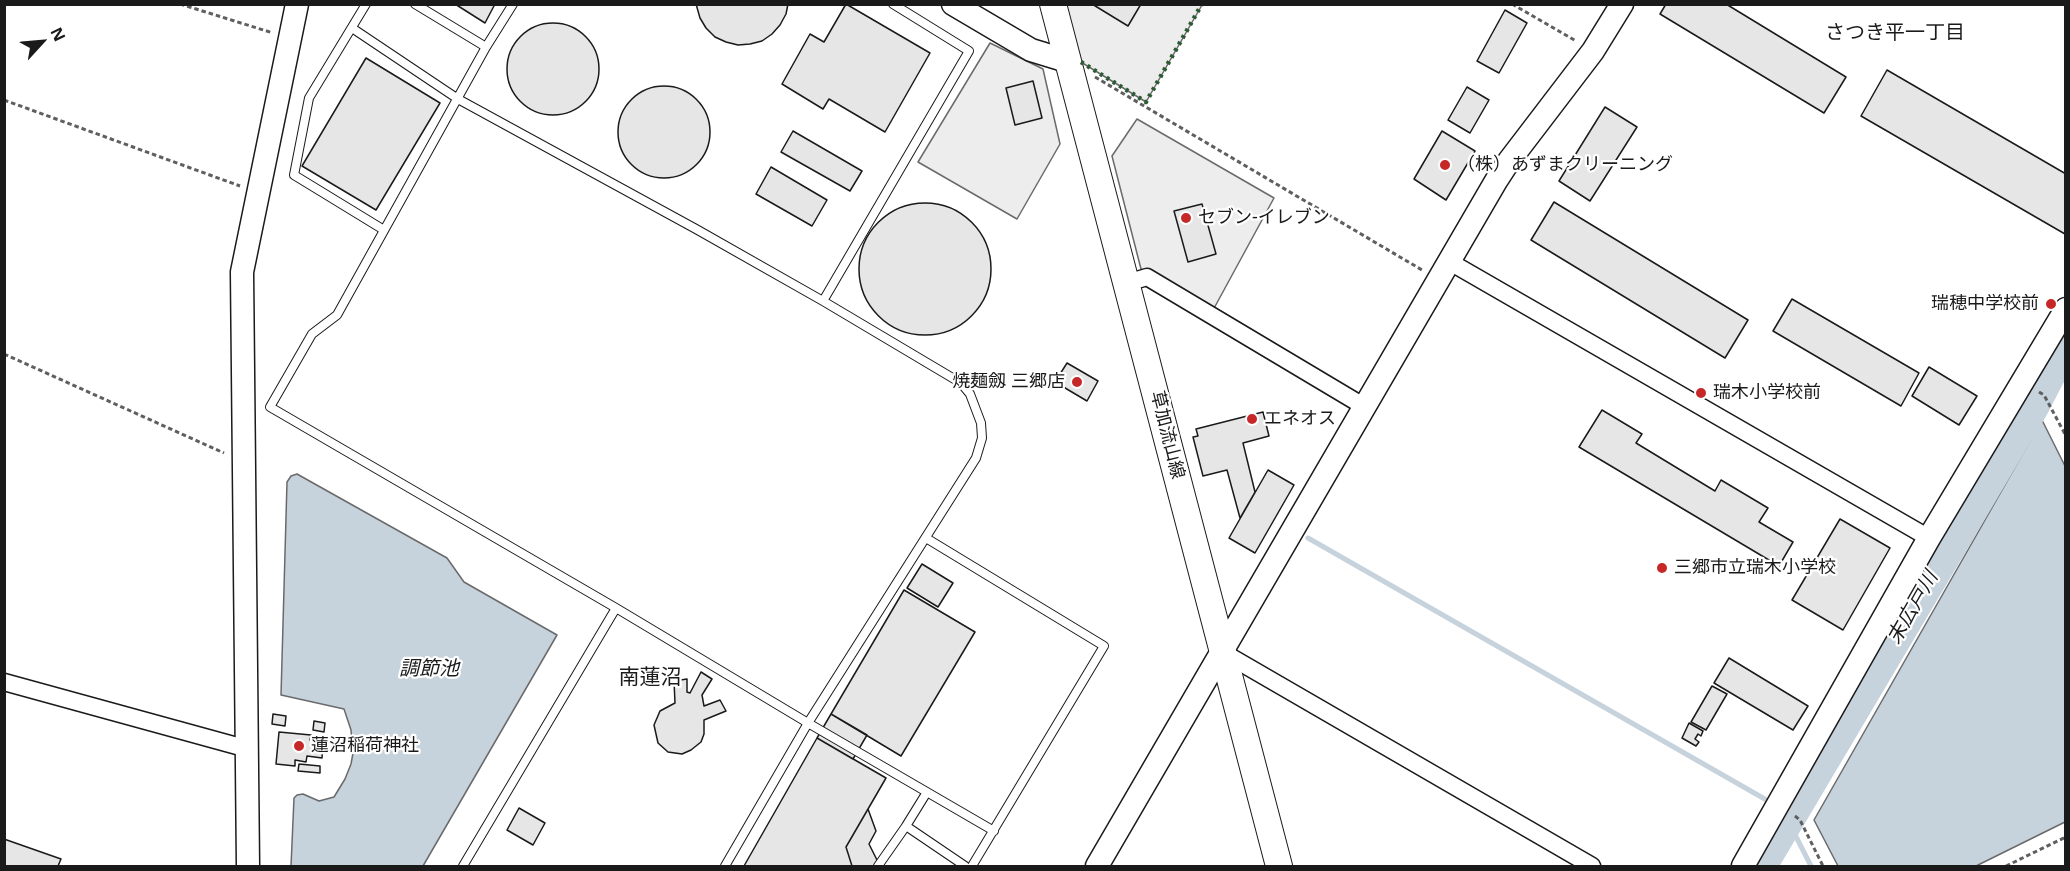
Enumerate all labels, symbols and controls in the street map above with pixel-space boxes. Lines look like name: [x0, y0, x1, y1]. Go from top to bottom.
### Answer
north arrow: [12, 12, 72, 72]
district label: さつき平一丁目: [1825, 21, 1965, 45]
text: N: [45, 23, 71, 45]
place label: （株）あずまクリーニング: [1457, 154, 1673, 176]
marker: （株）あずまクリーニング: [1438, 158, 1452, 172]
place label: セブン-イレブン: [1198, 207, 1330, 229]
marker: セブン-イレブン: [1179, 211, 1193, 225]
place label: 瑞穂中学校前: [1931, 293, 2039, 315]
marker: 瑞穂中学校前: [2044, 297, 2058, 311]
place label: 焼麺劔 三郷店: [952, 371, 1065, 393]
marker: 焼麺劔 三郷店: [1070, 375, 1084, 389]
place label: 瑞木小学校前: [1713, 382, 1821, 404]
marker: 瑞木小学校前: [1694, 386, 1708, 400]
street label: 草加流山線: [1146, 389, 1188, 481]
place label: エネオス: [1264, 408, 1336, 430]
marker: エネオス: [1245, 412, 1259, 426]
place label: 三郷市立瑞木小学校: [1674, 557, 1836, 579]
marker: 三郷市立瑞木小学校: [1655, 561, 1669, 575]
water label: 末広戸川: [1883, 567, 1943, 649]
water label: 調節池: [399, 657, 459, 681]
district label: 南蓮沼: [619, 665, 681, 691]
place label: 蓮沼稲荷神社: [311, 735, 419, 757]
marker: 蓮沼稲荷神社: [292, 739, 306, 753]

